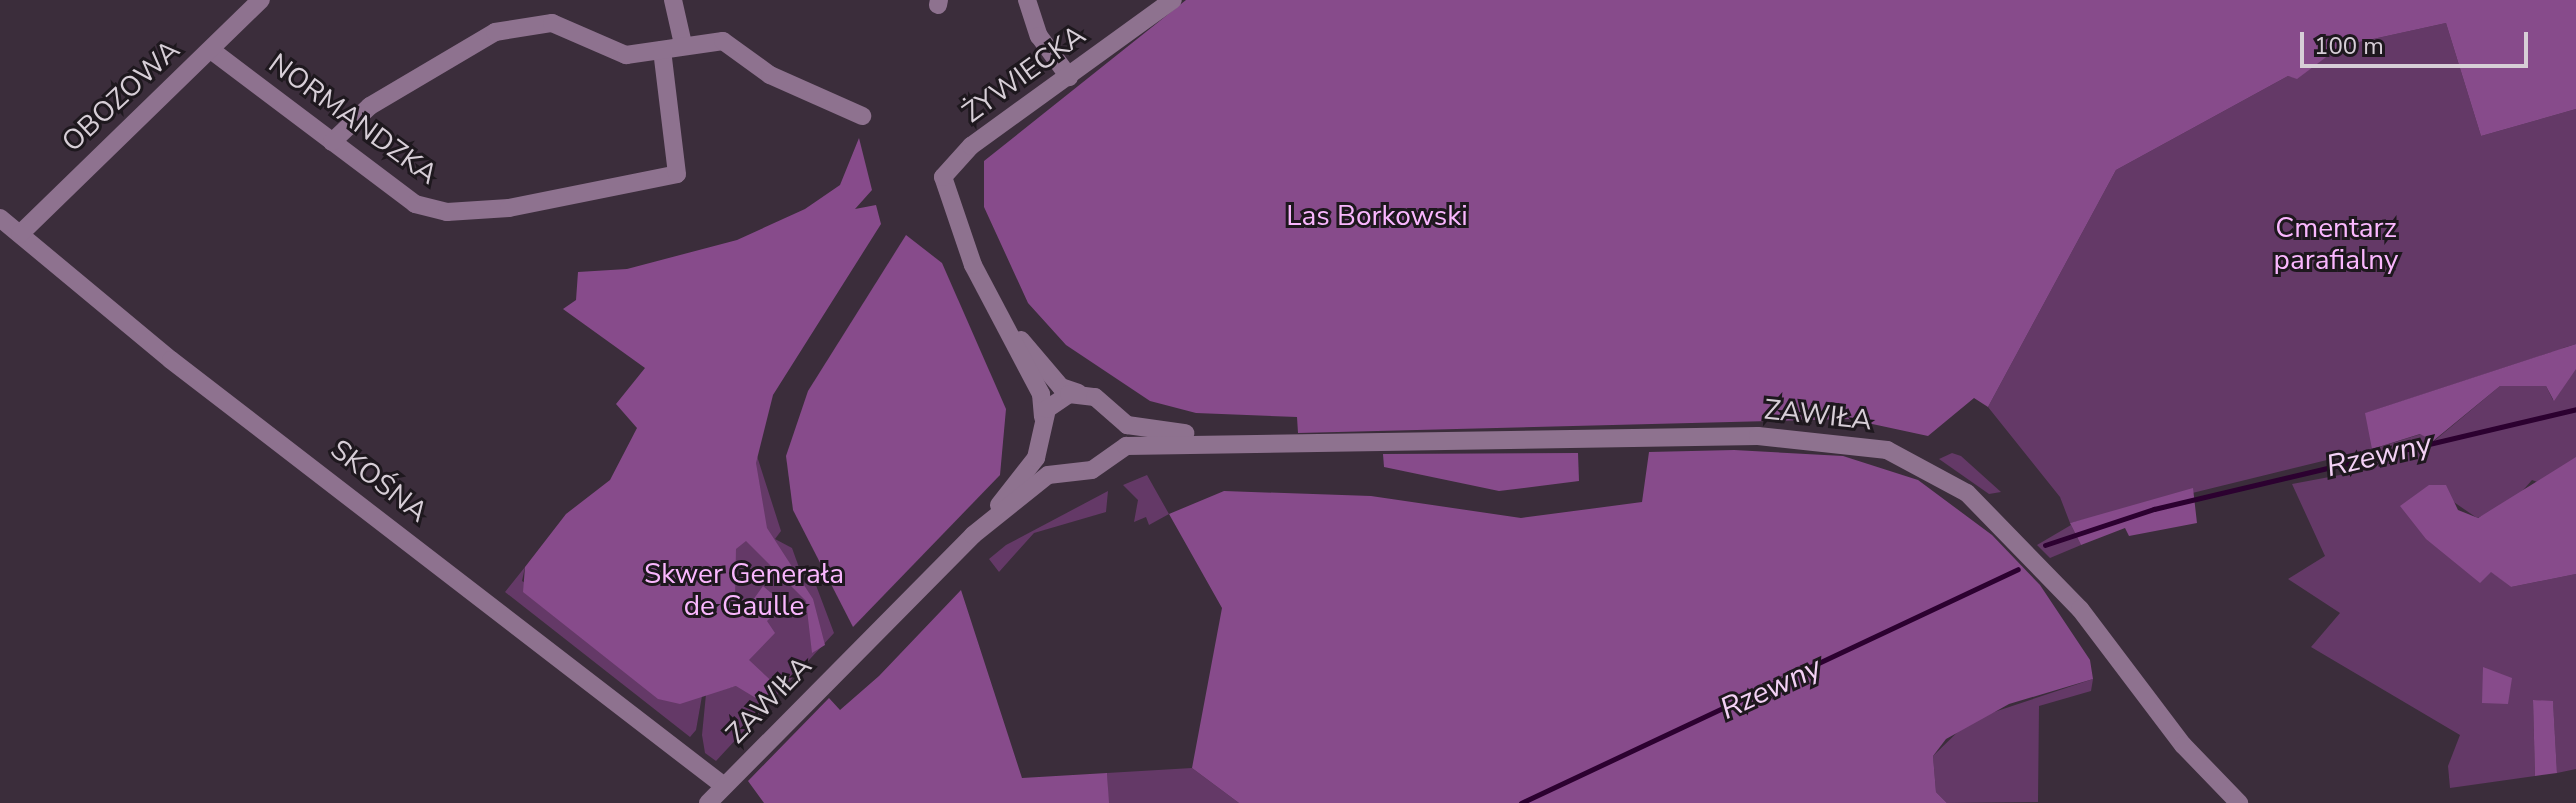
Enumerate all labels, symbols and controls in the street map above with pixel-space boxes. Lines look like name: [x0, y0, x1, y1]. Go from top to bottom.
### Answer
scale bar: [2304, 16, 2532, 66]
street label: ŻYWIECKA: [956, 18, 1092, 130]
text: 100 m: [2314, 30, 2384, 62]
street label: OBOZOWA: [55, 33, 187, 159]
street label: NORMANDZKA: [262, 47, 444, 191]
park label: Las Borkowski: [1286, 199, 1468, 233]
park label: Cmentarz parafialny: [2274, 211, 2398, 277]
street label: ZAWIŁA: [1762, 393, 1874, 437]
water label: Rzewny: [2323, 426, 2435, 486]
street label: SKOŚNA: [324, 433, 434, 529]
park label: Skwer Generała de Gaulle: [644, 557, 844, 623]
street label: ZAWIŁA: [719, 649, 819, 751]
water label: Rzewny: [1715, 650, 1827, 728]

